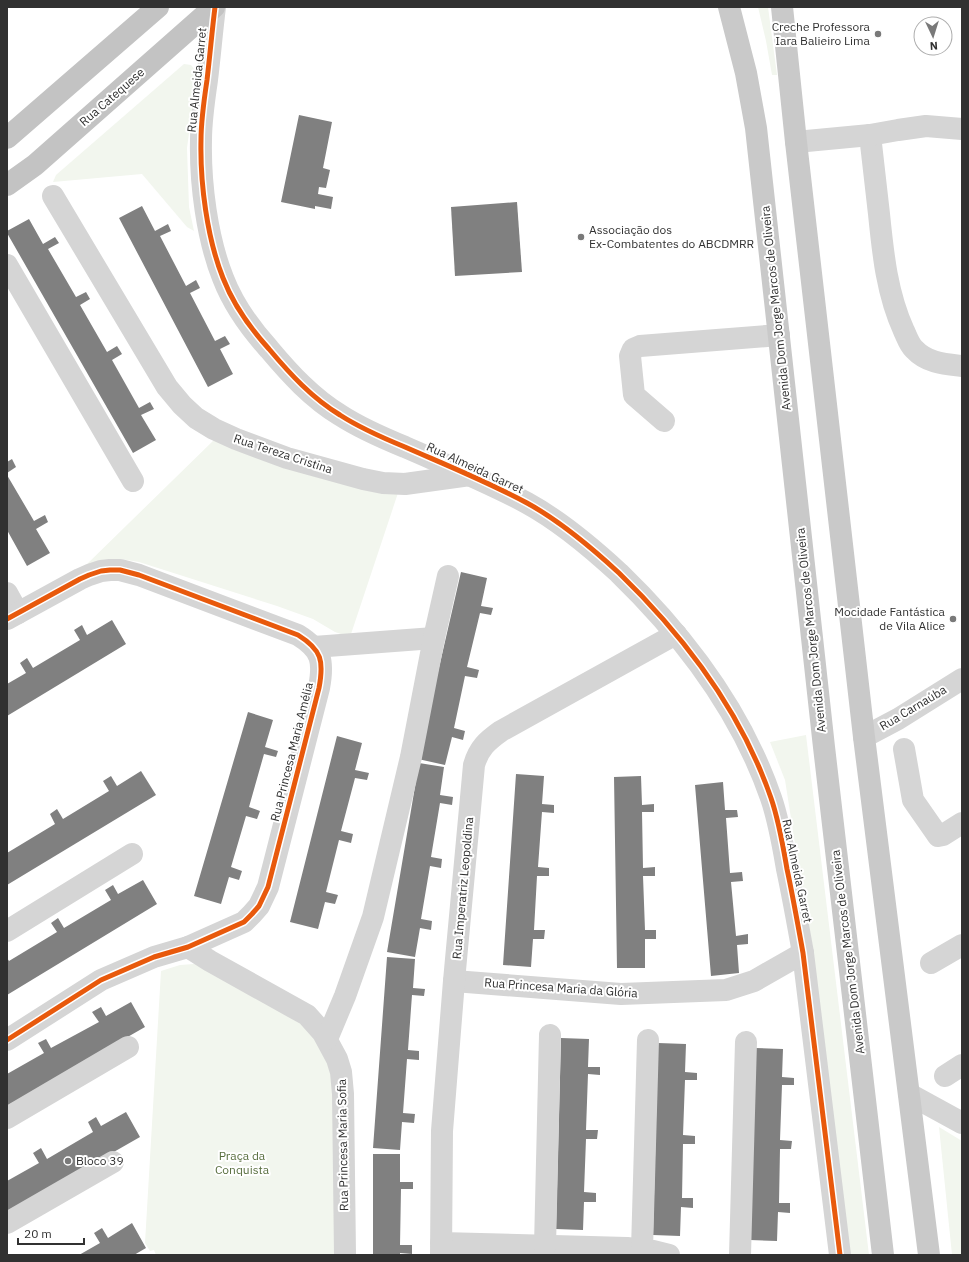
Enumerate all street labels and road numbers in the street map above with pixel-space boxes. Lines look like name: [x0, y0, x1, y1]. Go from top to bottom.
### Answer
street label: Rua Almeida Garret: [184, 27, 209, 133]
street label: Rua Catequese: [76, 64, 148, 129]
street label: Avenida Dom Jorge Marcos de Oliveira: [757, 204, 794, 411]
street label: Rua Tereza Cristina: [232, 430, 335, 477]
street label: Rua Almeida Garret: [424, 439, 526, 497]
street label: Avenida Dom Jorge Marcos de Oliveira: [792, 526, 829, 733]
street label: Rua Princesa Maria Amélia: [267, 680, 316, 823]
street label: Rua Carnaúba: [877, 681, 949, 733]
street label: Rua Imperatriz Leopoldina: [449, 816, 476, 960]
street label: Rua Almeida Garret: [779, 818, 816, 924]
street label: Avenida Dom Jorge Marcos de Oliveira: [827, 848, 867, 1055]
street label: Rua Princesa Maria da Glória: [484, 975, 639, 1000]
street label: Rua Princesa Maria Sofia: [334, 1078, 351, 1211]

